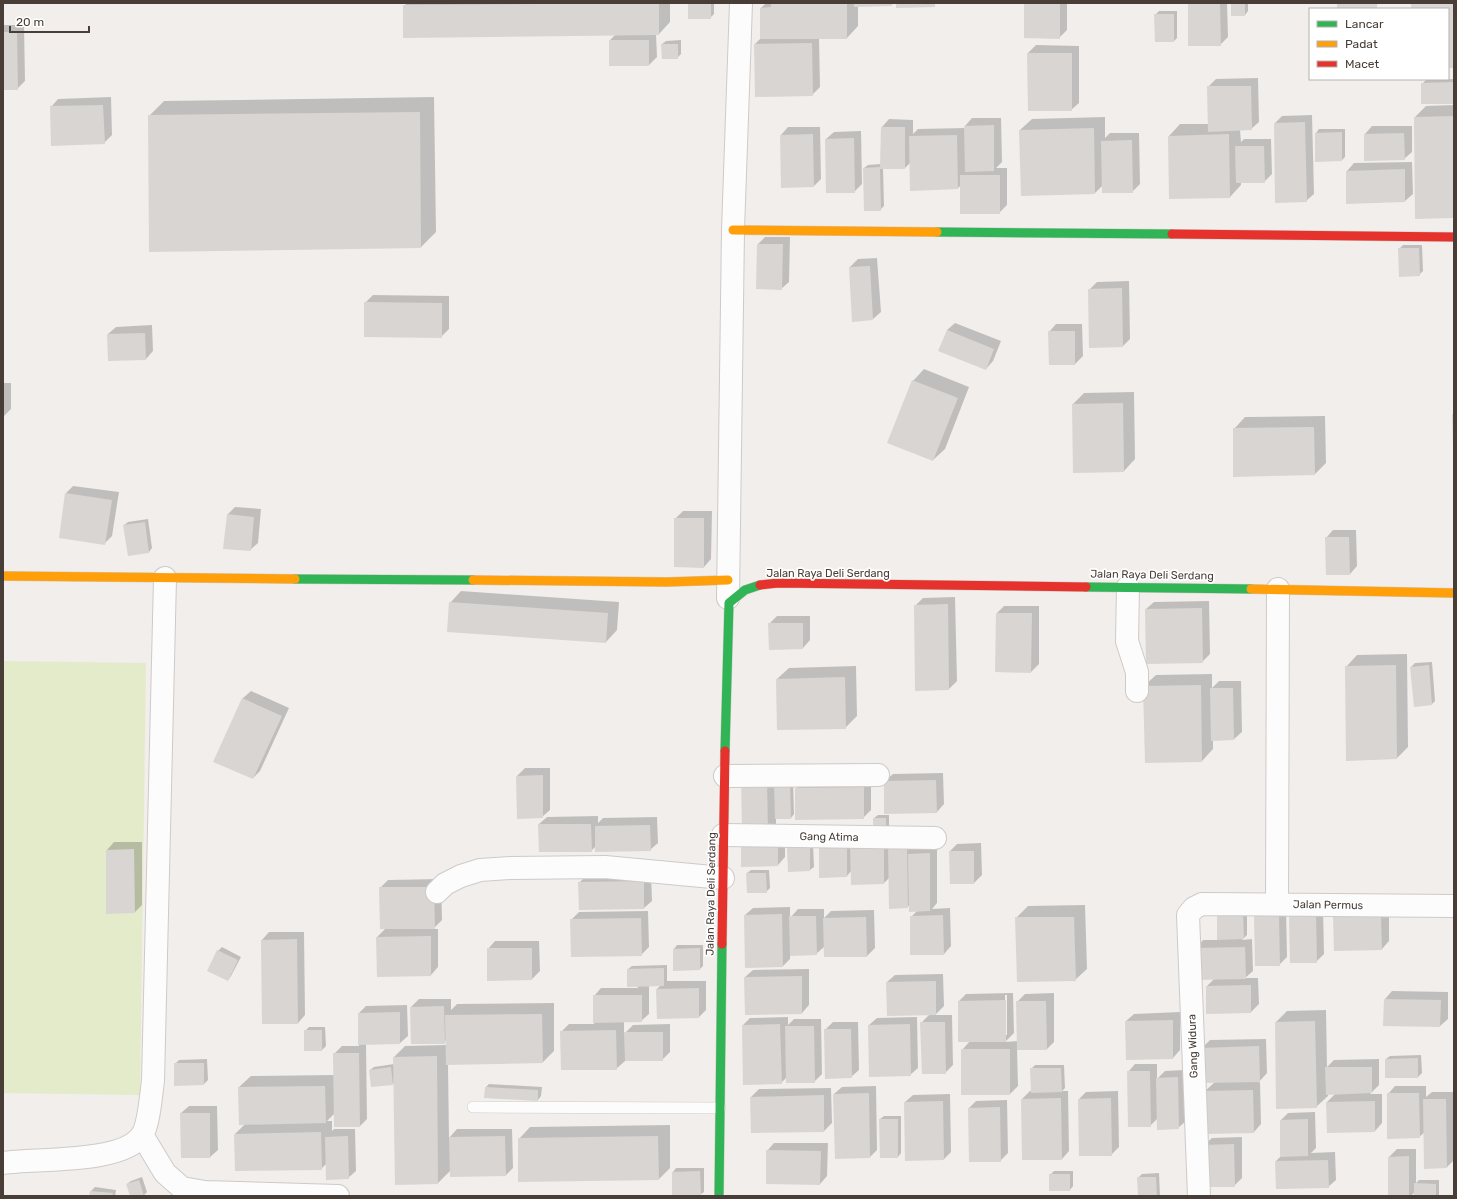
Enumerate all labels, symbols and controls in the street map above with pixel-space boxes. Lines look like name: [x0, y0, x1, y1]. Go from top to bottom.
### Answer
scale bar: [10, 8, 89, 34]
legend: [1309, 8, 1449, 80]
text: 20 m: [16, 15, 44, 29]
text: Lancar: [1345, 17, 1384, 31]
text: Padat: [1345, 37, 1378, 51]
text: Macet: [1345, 57, 1379, 71]
street label: Jalan Raya Deli Serdang: [766, 567, 890, 580]
street label: Jalan Raya Deli Serdang: [1090, 567, 1214, 583]
street label: Gang Atima: [799, 830, 859, 844]
street label: Jalan Raya Deli Serdang: [703, 832, 719, 956]
street label: Jalan Permus: [1293, 898, 1364, 912]
street label: Gang Widura: [1185, 1014, 1201, 1078]

